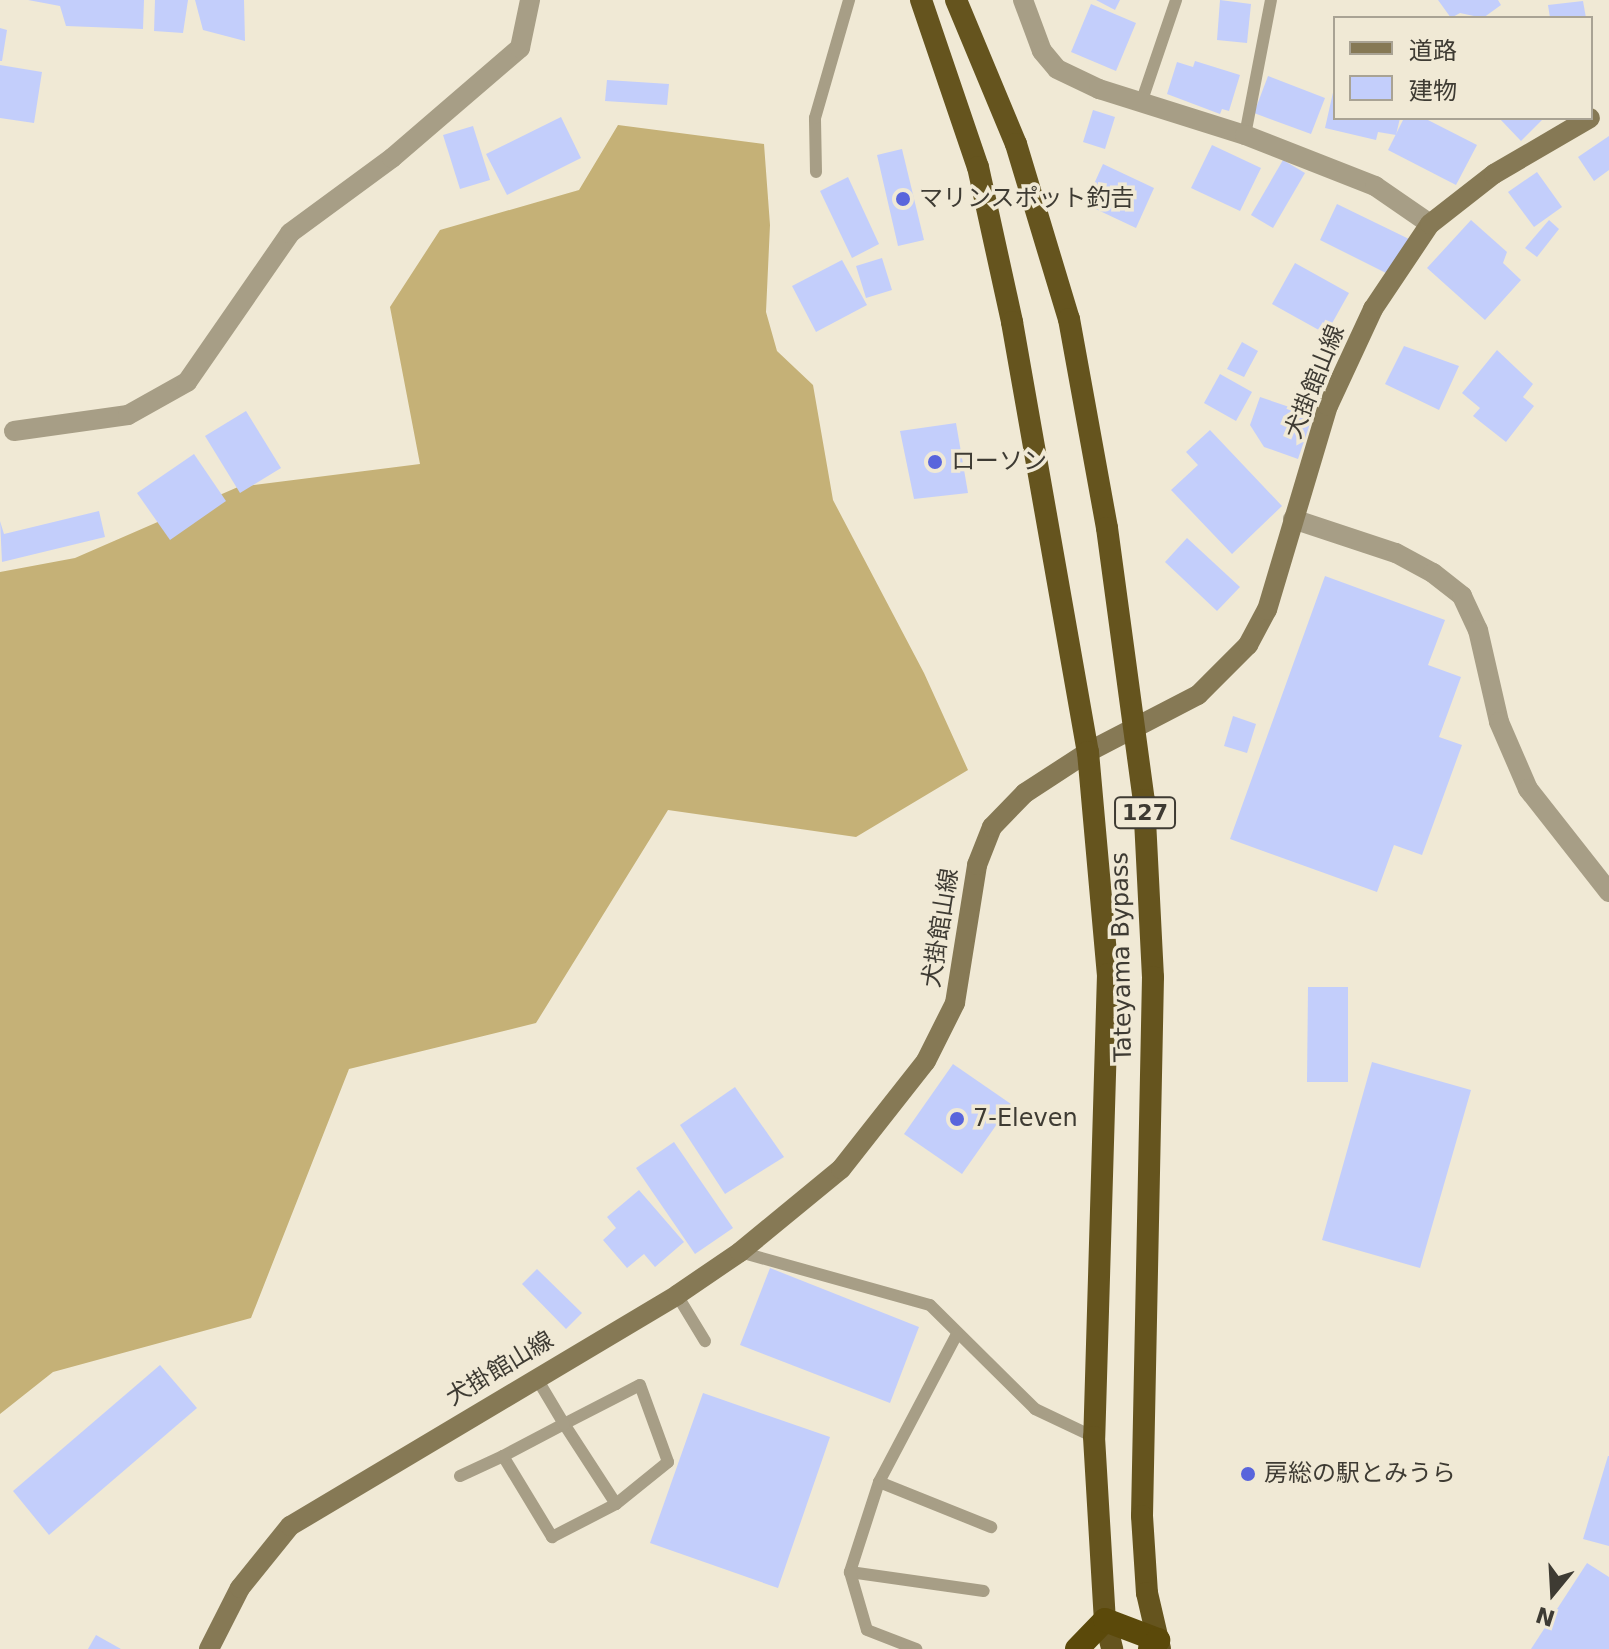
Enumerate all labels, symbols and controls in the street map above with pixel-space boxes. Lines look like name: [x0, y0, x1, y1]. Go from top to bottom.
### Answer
legend: [1333, 16, 1593, 120]
text: 道路: [1409, 37, 1457, 65]
text: 建物: [1409, 77, 1457, 105]
place label: マリンスポット釣𠮷: [919, 185, 1135, 213]
marker: マリンスポット釣𠮷: [894, 190, 912, 208]
street label: 犬掛館山線: [1279, 321, 1351, 443]
place label: ローソン: [951, 448, 1047, 476]
marker: ローソン: [926, 453, 944, 471]
road number: 127: [1113, 795, 1177, 831]
street label: Tateyama Bypass: [1106, 852, 1138, 1062]
street label: 犬掛館山線: [917, 866, 965, 990]
place label: 7-Eleven: [973, 1105, 1078, 1133]
marker: 7-Eleven: [948, 1110, 966, 1128]
street label: 犬掛館山線: [441, 1326, 559, 1412]
place label: 房総の駅とみうら: [1264, 1460, 1456, 1488]
marker: 房総の駅とみうら: [1239, 1465, 1257, 1483]
north arrow: [1513, 1553, 1593, 1633]
text: N: [1533, 1602, 1558, 1631]

